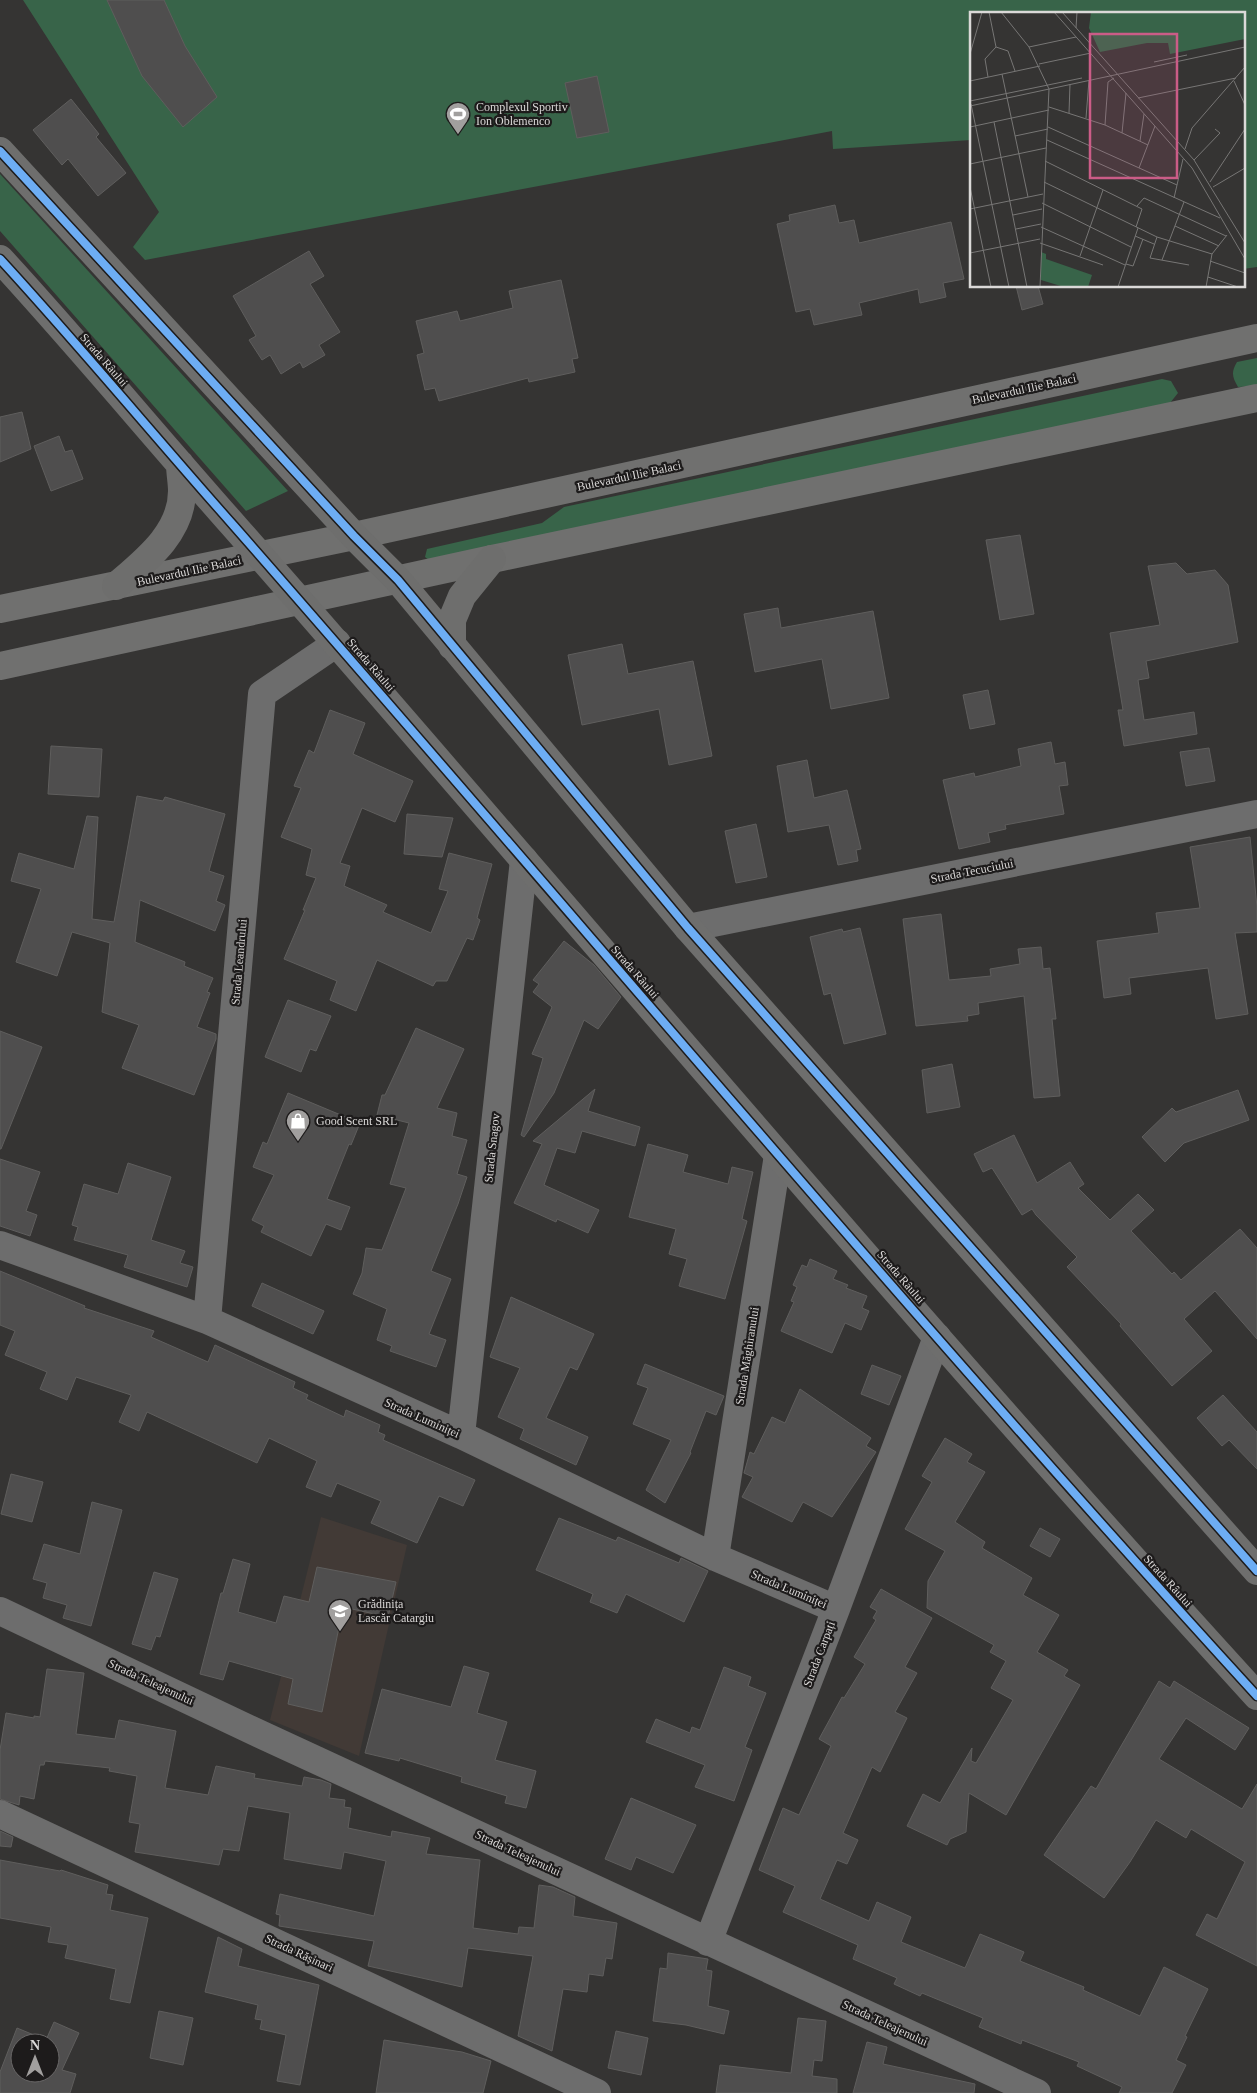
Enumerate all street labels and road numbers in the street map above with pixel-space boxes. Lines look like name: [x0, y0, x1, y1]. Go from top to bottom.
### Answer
street label: Strada Râului: [77, 331, 131, 390]
street label: Bulevardul Ilie Balaci: [971, 371, 1078, 407]
street label: Bulevardul Ilie Balaci: [576, 458, 683, 494]
street label: Bulevardul Ilie Balaci: [136, 553, 243, 589]
street label: Strada Râului: [344, 636, 398, 695]
street label: Strada Tecuciului: [929, 856, 1015, 886]
street label: Strada Leandrului: [228, 918, 250, 1006]
street label: Strada Râului: [608, 943, 662, 1002]
street label: Strada Snagov: [481, 1113, 503, 1183]
street label: Strada Râului: [874, 1248, 928, 1307]
street label: Strada Măghiranului: [732, 1305, 762, 1406]
street label: Strada Luminiței: [382, 1395, 462, 1441]
street label: Strada Râului: [1141, 1552, 1196, 1611]
street label: Strada Luminiței: [749, 1567, 830, 1612]
street label: Strada Carpați: [800, 1619, 838, 1689]
street label: Strada Teleajenului: [106, 1656, 197, 1708]
street label: Strada Teleajenului: [473, 1827, 564, 1879]
street label: Strada Rășinari: [263, 1931, 336, 1975]
street label: Strada Teleajenului: [840, 1997, 931, 2049]

